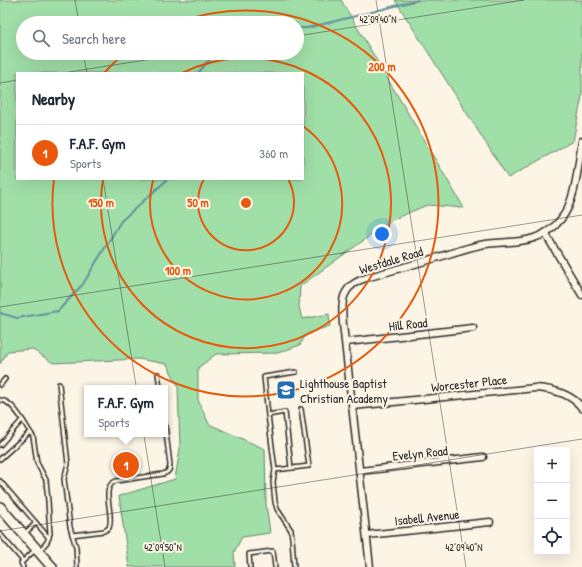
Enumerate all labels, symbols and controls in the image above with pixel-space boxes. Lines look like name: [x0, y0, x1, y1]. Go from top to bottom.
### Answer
text: 42°09'40"N: [359, 13, 397, 26]
search box: [16, 16, 304, 60]
icon: search: [30, 27, 52, 49]
text: Search here: [62, 28, 126, 49]
text: 200 m: [368, 58, 396, 75]
text: Nearby: [32, 87, 75, 110]
text: F.A.F. Gym: [70, 133, 125, 154]
text: 1: [43, 144, 47, 162]
text: 360 m: [259, 144, 288, 162]
text: Sports: [70, 154, 101, 172]
text: 150 m: [88, 194, 114, 211]
text: 50 m: [187, 194, 209, 211]
centre of rings: [239, 196, 253, 210]
your location: [372, 224, 392, 244]
street label: Westdale Road: [357, 242, 425, 278]
text: 100 m: [165, 262, 191, 279]
street label: Hill Road: [388, 313, 428, 335]
street label: Worcester Place: [430, 370, 508, 396]
place label: Lighthouse Baptist Christian Academy: [300, 374, 388, 407]
school or university icon: Lighthouse Baptist Christian Academy: [275, 379, 297, 401]
popup: [84, 385, 168, 437]
text: F.A.F. Gym: [98, 392, 154, 413]
text: Sports: [98, 413, 130, 431]
street label: Evelyn Road: [392, 441, 448, 465]
map controls: [534, 447, 570, 555]
button: +: [534, 447, 570, 483]
pin: 1: [113, 450, 139, 480]
button: −: [534, 483, 570, 519]
street label: Isabell Avenue: [394, 505, 460, 529]
button: locate: [534, 519, 570, 555]
text: 42°09'50"N: [144, 541, 182, 554]
text: 42°09'40"N: [445, 541, 483, 554]

